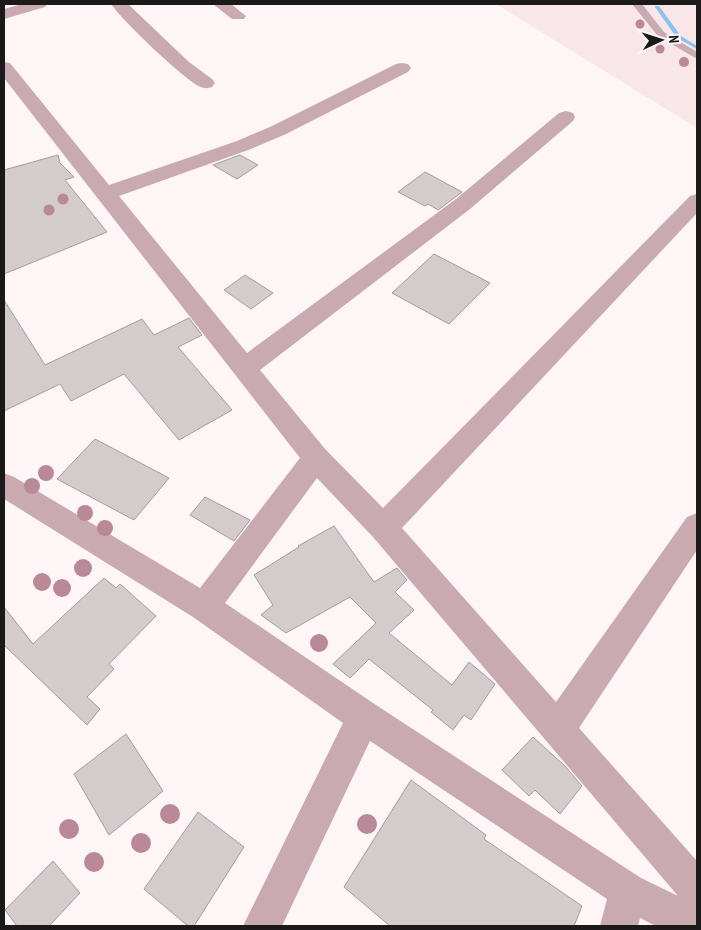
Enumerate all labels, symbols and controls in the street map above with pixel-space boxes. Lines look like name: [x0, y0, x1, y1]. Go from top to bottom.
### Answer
north arrow: [636, 15, 686, 65]
text: N: [665, 35, 683, 43]

